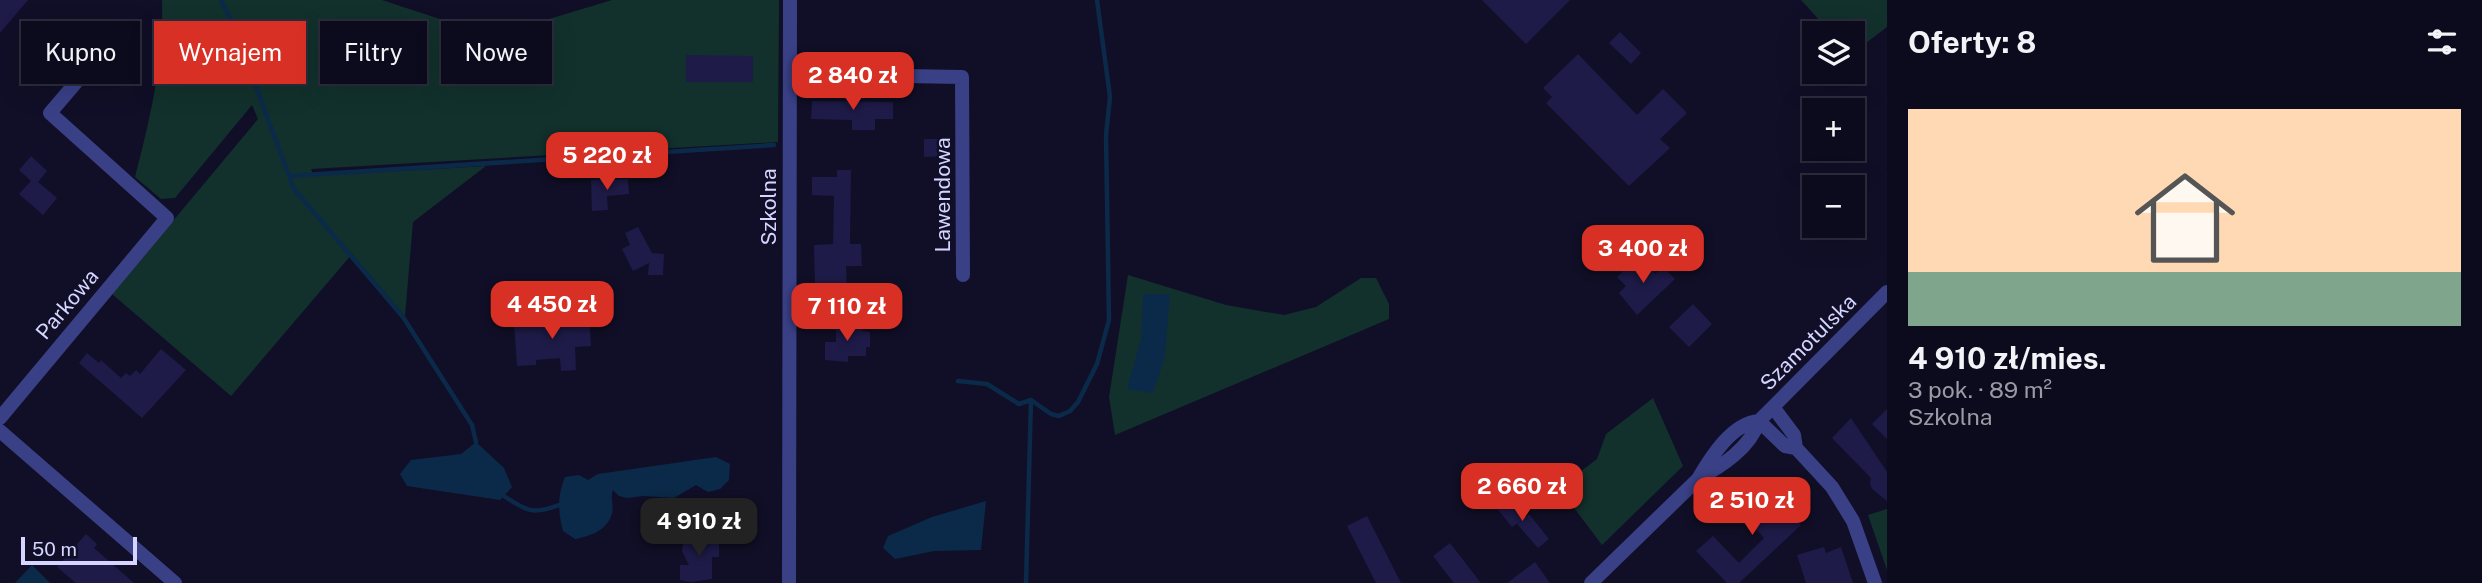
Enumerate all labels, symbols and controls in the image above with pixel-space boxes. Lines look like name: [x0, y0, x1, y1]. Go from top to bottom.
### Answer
chip: Kupno: [21, 21, 140, 84]
chip: Wynajem: [154, 21, 306, 84]
chip: Filtry: [320, 21, 427, 84]
chip: Nowe: [441, 21, 552, 84]
map controls: [1802, 21, 1865, 238]
button: layers: [1802, 21, 1865, 84]
icon: filters: [2423, 23, 2461, 61]
text: Oferty: 8: [1908, 24, 2036, 60]
pin: 2 840 zł: [781, 52, 925, 112]
text: 2 840 zł: [808, 61, 898, 88]
button: +: [1802, 98, 1865, 161]
pin: 5 220 zł: [535, 132, 679, 192]
street label: Lawendowa: [930, 137, 955, 253]
text: 5 220 zł: [562, 141, 652, 168]
icon: home: [2122, 155, 2248, 281]
street label: Szkolna: [756, 168, 781, 246]
button: −: [1802, 175, 1865, 238]
pin: 3 400 zł: [1571, 226, 1715, 285]
text: 3 400 zł: [1598, 234, 1688, 261]
street label: Parkowa: [31, 264, 103, 344]
pin: 4 450 zł: [480, 282, 624, 341]
pin: 7 110 zł: [775, 284, 919, 343]
street label: Szamotulska: [1755, 289, 1861, 395]
text: 4 450 zł: [507, 290, 597, 317]
text: 7 110 zł: [807, 292, 887, 319]
text: 4 910 zł/mies.: [1908, 340, 2107, 376]
text: 3 pok. · 89 m²: [1908, 376, 2052, 403]
text: Szkolna: [1908, 403, 1992, 430]
pin: 2 660 zł: [1450, 463, 1594, 523]
text: 2 660 zł: [1477, 472, 1567, 499]
pin: 2 510 zł: [1680, 477, 1824, 537]
text: 2 510 zł: [1709, 486, 1795, 513]
pin: 4 910 zł: [627, 498, 771, 558]
text: 4 910 zł: [656, 507, 742, 534]
scale bar: [21, 534, 136, 566]
text: 50 m: [32, 538, 77, 560]

